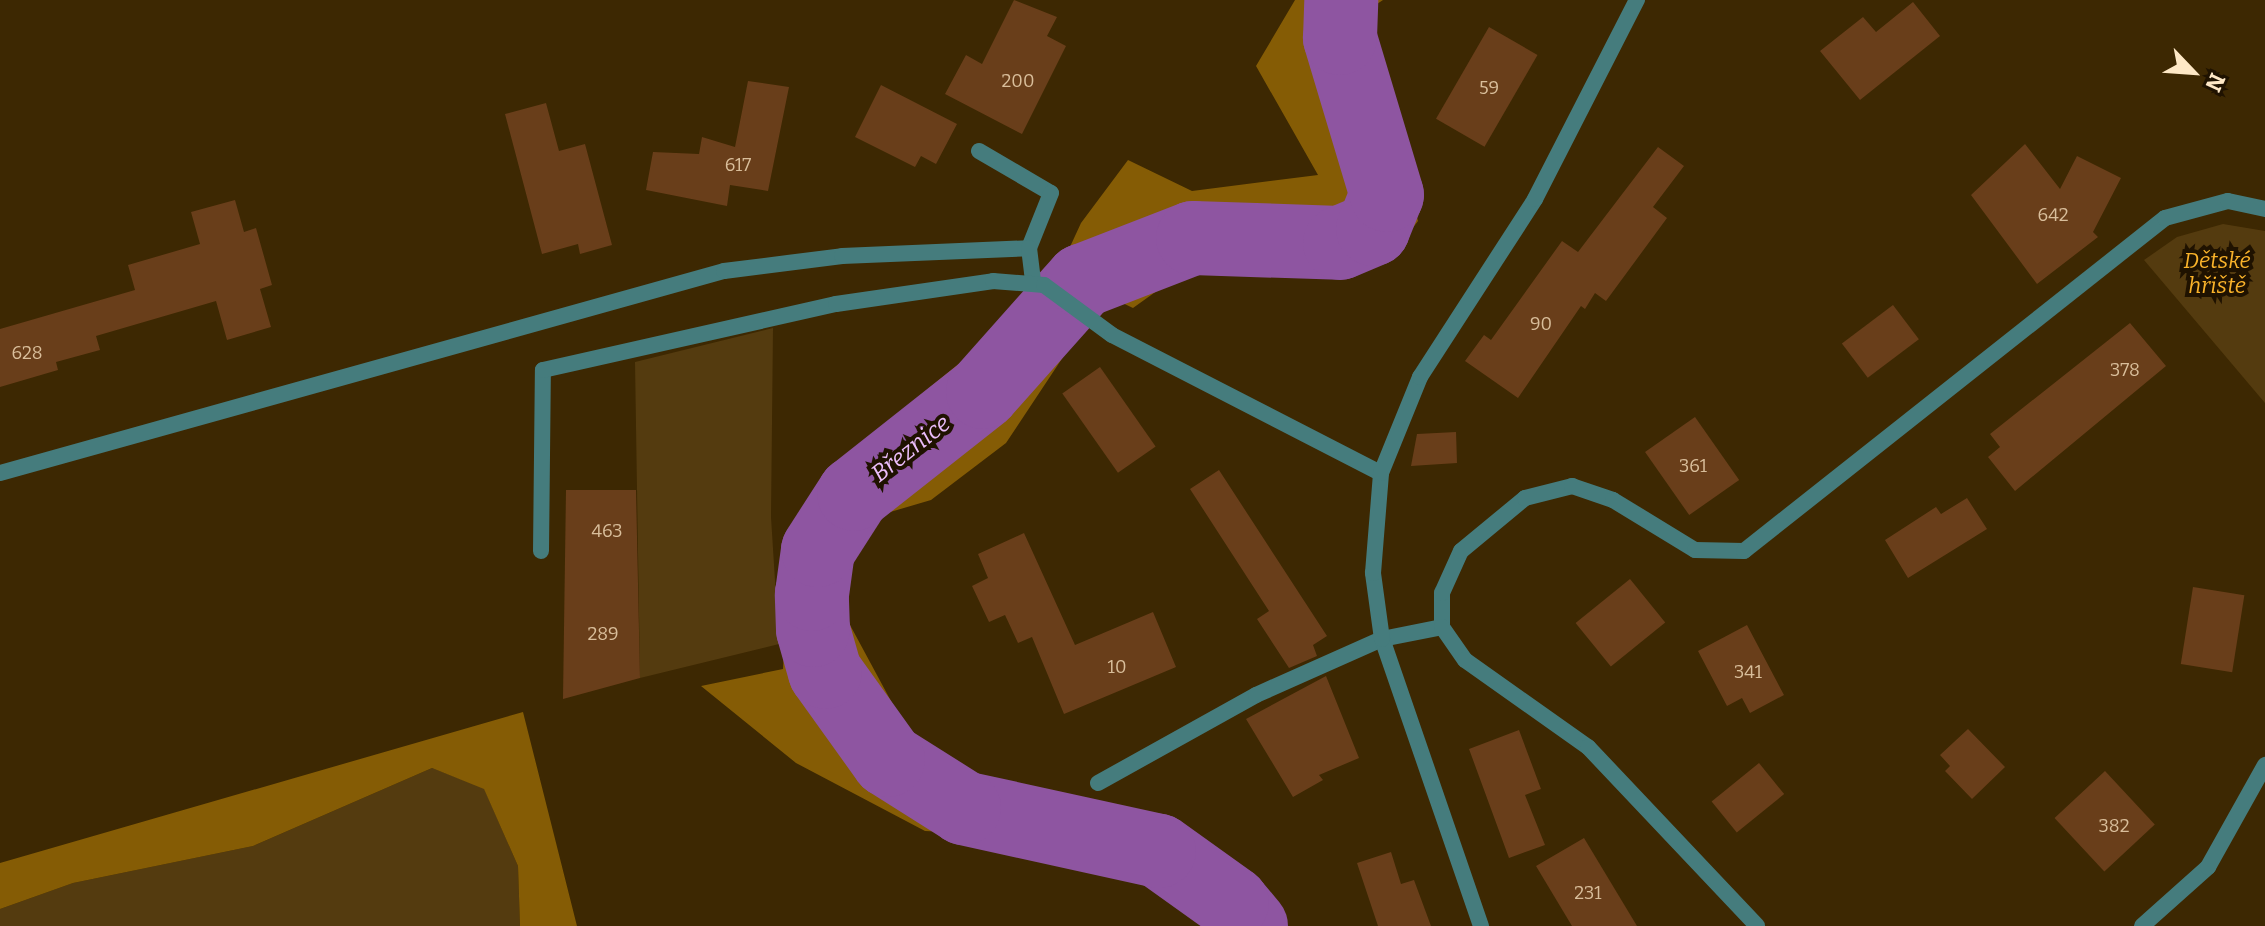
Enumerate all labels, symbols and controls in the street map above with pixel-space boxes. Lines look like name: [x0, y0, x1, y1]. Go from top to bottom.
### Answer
north arrow: [2153, 32, 2233, 112]
text: N: [2199, 69, 2231, 96]
house number: 200: [1002, 70, 1034, 92]
house number: 59: [1479, 77, 1499, 99]
house number: 617: [725, 154, 751, 176]
house number: 642: [2038, 204, 2068, 226]
park label: Dětské hřiště: [2184, 247, 2250, 298]
house number: 90: [1530, 313, 1552, 335]
house number: 628: [12, 342, 42, 364]
house number: 378: [2110, 359, 2140, 381]
water label: Březnice: [866, 409, 956, 489]
house number: 361: [1679, 455, 1707, 477]
house number: 463: [591, 520, 623, 542]
house number: 289: [587, 623, 619, 645]
house number: 10: [1108, 656, 1126, 678]
house number: 341: [1734, 661, 1762, 683]
house number: 382: [2099, 815, 2129, 837]
house number: 231: [1574, 882, 1602, 904]

